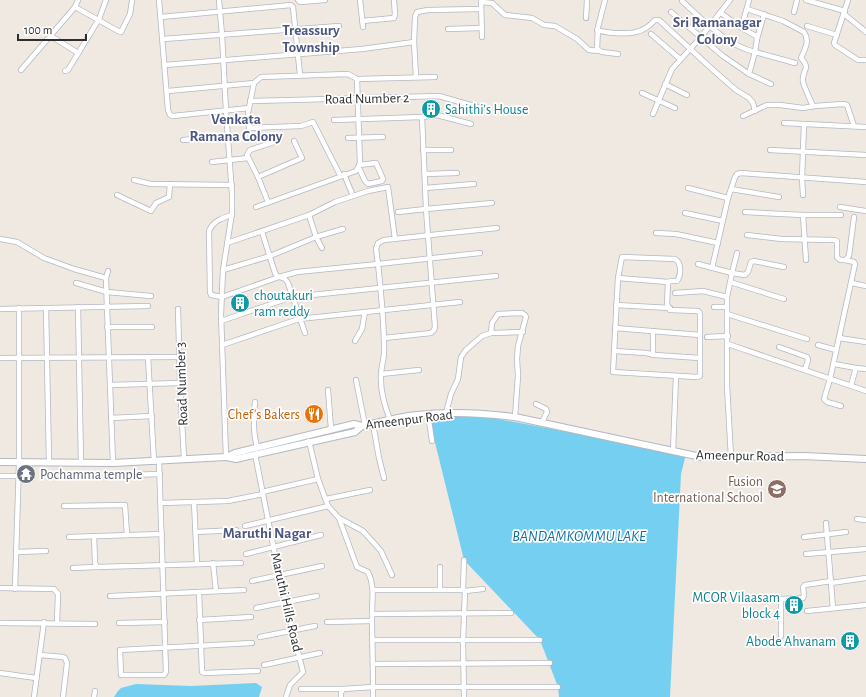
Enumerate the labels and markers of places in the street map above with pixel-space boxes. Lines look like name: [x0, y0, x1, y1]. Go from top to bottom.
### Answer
building icon: Sahithi's House: [420, 98, 442, 120]
place label: Sahithi's House: [445, 103, 528, 117]
place label: choutakuri ram reddy: [254, 289, 313, 319]
building icon: choutakuri ram reddy: [229, 292, 251, 314]
restaurant icon: Chef's Bakers: [303, 403, 325, 425]
place label: Chef's Bakers: [228, 408, 300, 422]
temple icon: Pochamma temple: [15, 463, 37, 485]
place label: Pochamma temple: [40, 468, 143, 482]
place label: Fusion International School: [653, 475, 763, 505]
school or university icon: Fusion International School: [766, 478, 788, 500]
place label: MCOR Vilaasam block 4: [692, 591, 780, 621]
building icon: MCOR Vilaasam block 4: [783, 594, 805, 616]
building icon: Abode Ahvanam: [839, 630, 861, 652]
place label: Abode Ahvanam: [746, 635, 836, 649]

